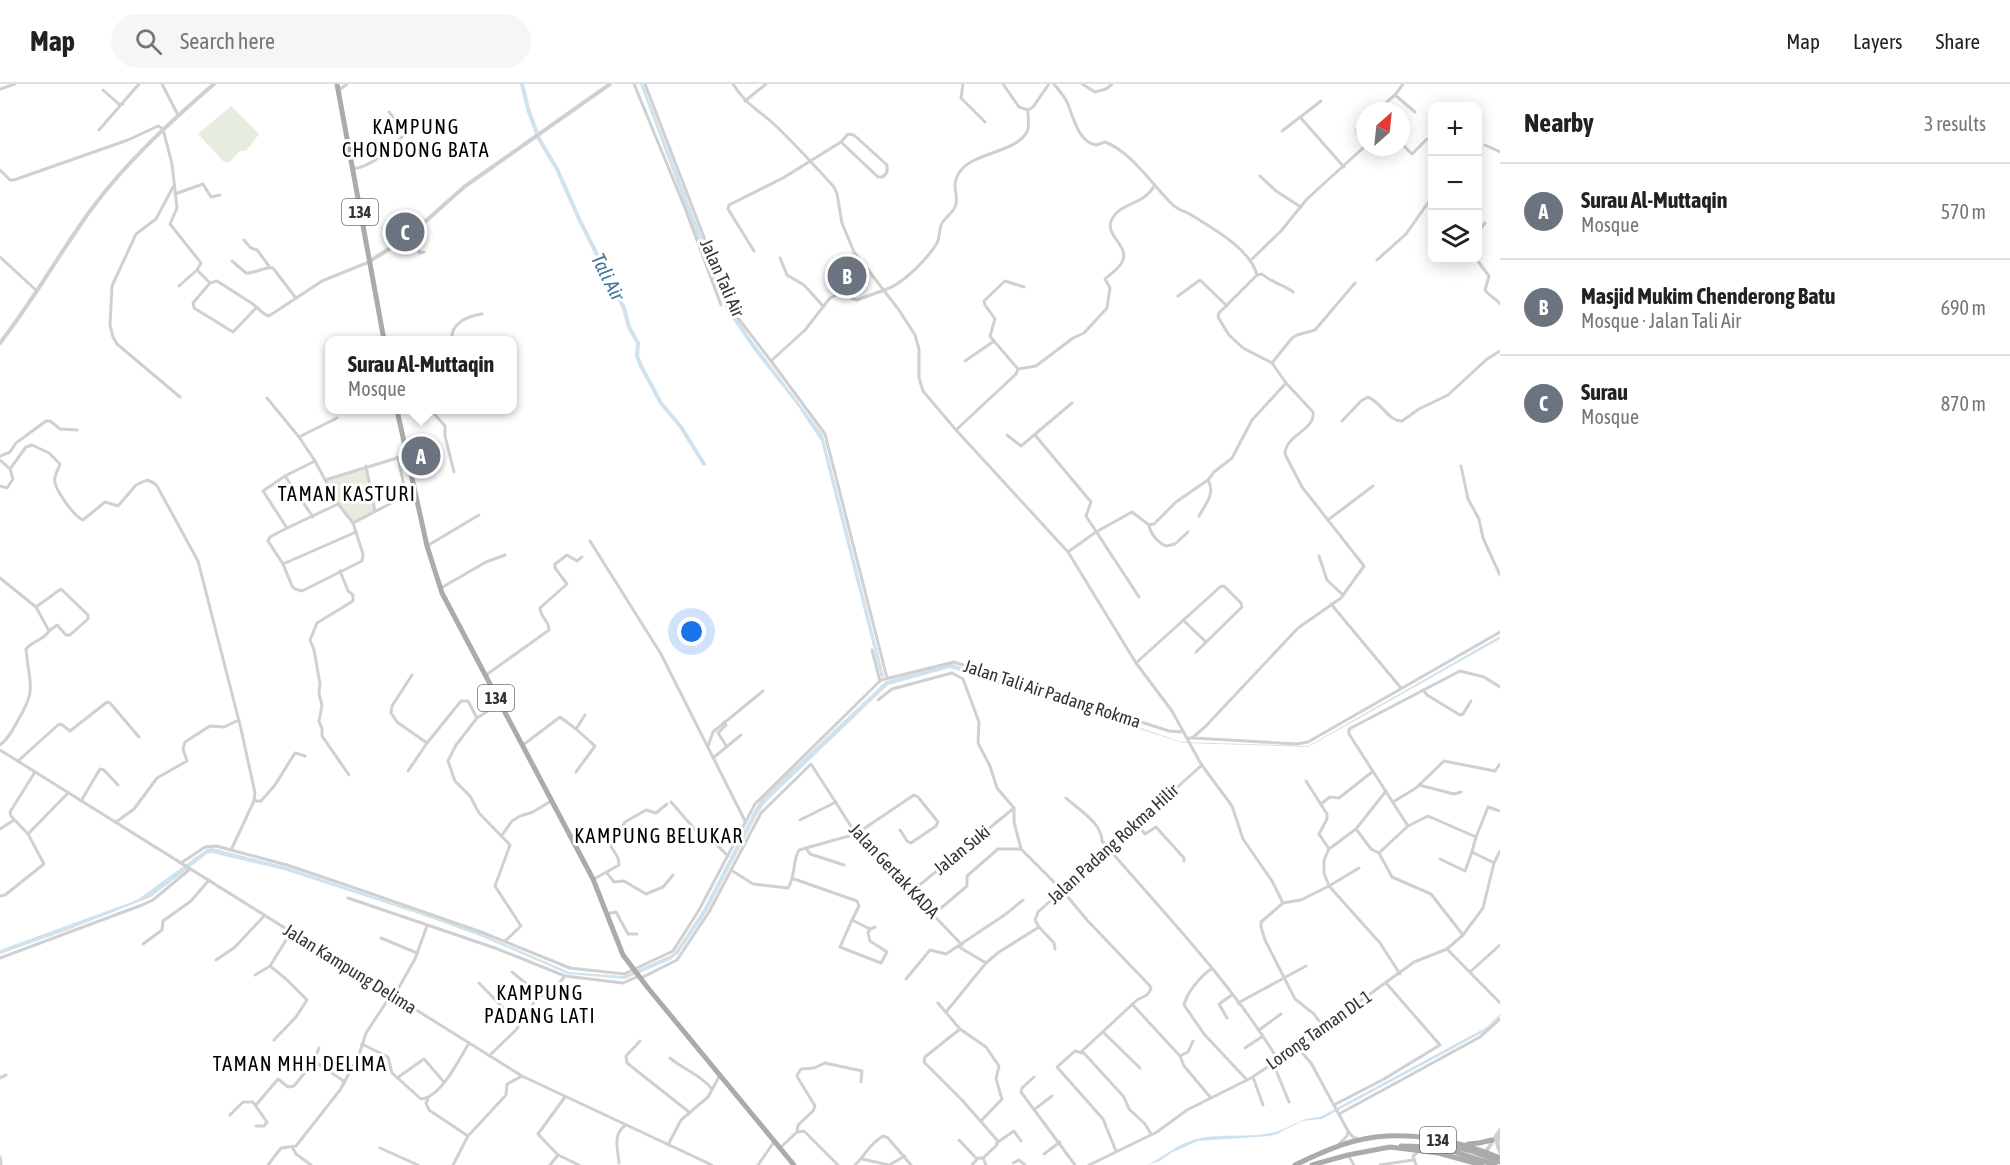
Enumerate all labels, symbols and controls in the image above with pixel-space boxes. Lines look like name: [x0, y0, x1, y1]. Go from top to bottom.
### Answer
search box: [111, 14, 531, 68]
text: Map: [30, 25, 75, 57]
icon: search: [132, 25, 165, 58]
text: Search here: [180, 28, 275, 54]
text: Map: [1786, 29, 1820, 53]
text: Layers: [1853, 29, 1903, 53]
text: Share: [1936, 29, 1980, 53]
north arrow: [1356, 102, 1410, 156]
map controls: [1428, 102, 1482, 264]
button: +: [1428, 102, 1482, 156]
text: Nearby: [1524, 108, 1594, 138]
text: 3 results: [1924, 112, 1986, 135]
district label: KAMPUNG CHONDONG BATA: [342, 115, 490, 161]
button: −: [1428, 156, 1482, 210]
text: Surau Al-Muttaqin: [1581, 187, 1727, 213]
road number: 134: [342, 199, 378, 225]
text: A: [1539, 200, 1548, 223]
text: 570 m: [1941, 200, 1986, 223]
pin: C: [386, 210, 424, 254]
button: layers: [1428, 210, 1482, 264]
text: Mosque: [1581, 213, 1639, 236]
street label: Jalan Tali Air: [696, 236, 749, 321]
water label: Tali Air: [587, 249, 630, 305]
pin: B: [828, 254, 866, 298]
text: Masjid Mukim Chenderong Batu: [1581, 283, 1835, 309]
text: B: [1539, 296, 1548, 319]
text: 690 m: [1941, 296, 1986, 319]
text: Mosque · Jalan Tali Air: [1581, 309, 1741, 332]
popup: [325, 336, 517, 414]
text: Surau Al-Muttaqin: [348, 351, 494, 377]
text: Mosque: [348, 377, 406, 400]
text: Surau: [1581, 379, 1628, 405]
text: C: [1539, 392, 1548, 415]
text: 870 m: [1941, 392, 1986, 415]
text: Mosque: [1581, 405, 1639, 428]
pin: A: [402, 434, 440, 478]
district label: TAMAN KASTURI: [278, 482, 416, 505]
your location: [677, 617, 706, 646]
street label: Jalan Tali Air Padang Rokma: [961, 655, 1143, 732]
road number: 134: [478, 685, 514, 711]
street label: Jalan Padang Rokma Hilir: [1043, 779, 1183, 908]
street label: Jalan Gertak KADA: [845, 819, 944, 922]
street label: Jalan Suki: [929, 821, 994, 879]
district label: KAMPUNG BELUKAR: [574, 824, 744, 847]
street label: Jalan Kampung Delima: [280, 919, 421, 1018]
district label: KAMPUNG PADANG LATI: [484, 981, 596, 1027]
street label: Lorong Taman DL 1: [1262, 986, 1375, 1074]
district label: TAMAN MHH DELIMA: [213, 1052, 387, 1075]
road number: 134: [1420, 1127, 1456, 1153]

